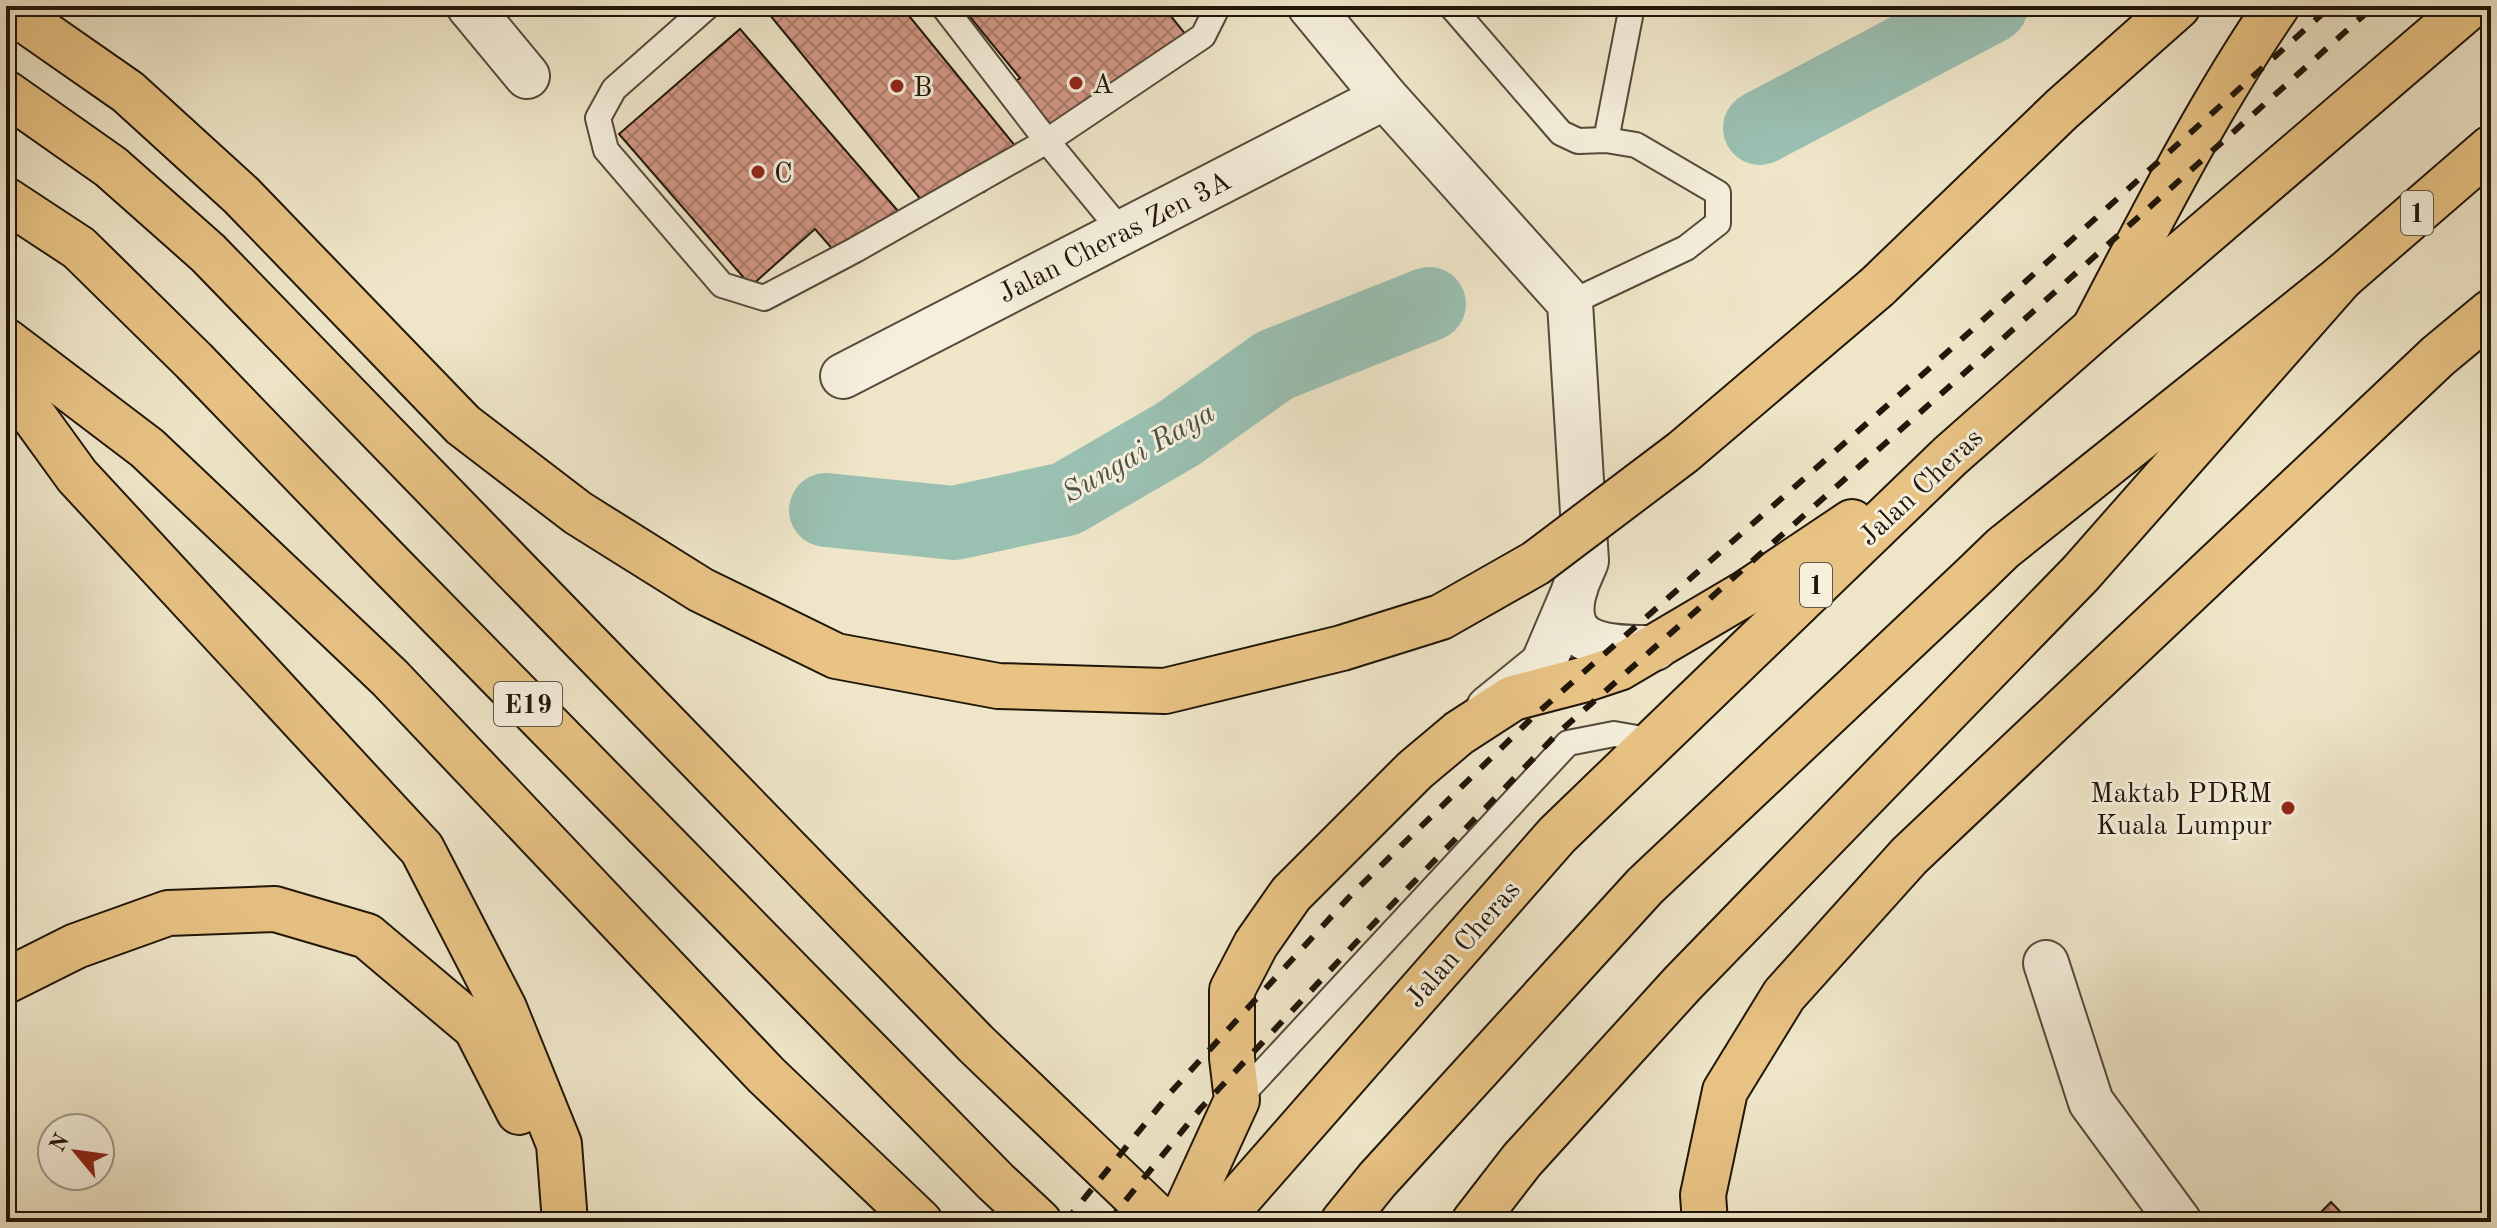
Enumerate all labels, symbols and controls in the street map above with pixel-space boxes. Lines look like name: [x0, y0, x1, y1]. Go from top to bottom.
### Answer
place label: A: [1092, 72, 1113, 100]
marker: A: [1067, 74, 1085, 92]
place label: B: [913, 75, 932, 103]
marker: B: [888, 77, 906, 95]
place label: C: [774, 161, 793, 189]
marker: C: [749, 163, 767, 181]
street label: Jalan Cheras Zen 3A: [994, 168, 1236, 310]
road number: 1: [2401, 191, 2433, 235]
water label: Sungai Raya: [1057, 398, 1221, 509]
street label: Jalan Cheras: [1855, 424, 1989, 552]
road number: 1: [1800, 563, 1832, 607]
road number: E19: [494, 682, 562, 726]
place label: Maktab PDRM Kuala Lumpur: [2090, 781, 2272, 841]
marker: Maktab PDRM Kuala Lumpur: [2279, 799, 2297, 817]
street label: Jalan Cheras: [1402, 876, 1527, 1014]
north arrow: [36, 1112, 116, 1192]
text: N: [47, 1130, 74, 1156]

